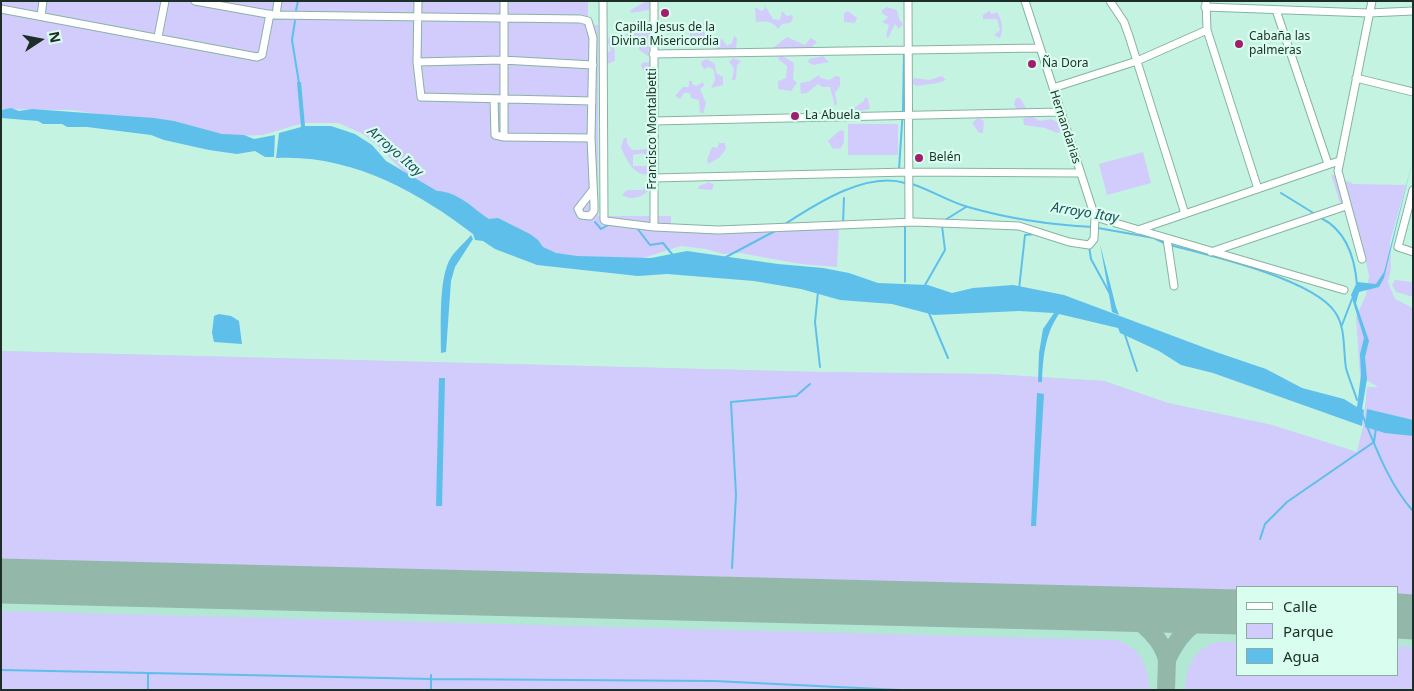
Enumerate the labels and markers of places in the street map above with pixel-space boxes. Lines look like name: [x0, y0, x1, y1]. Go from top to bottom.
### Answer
marker: Capilla Jesus de la Divina Misericordia: [659, 7, 671, 19]
place label: Capilla Jesus de la Divina Misericordia: [611, 21, 719, 49]
place label: Cabaña las palmeras: [1249, 30, 1310, 58]
marker: Cabaña las palmeras: [1233, 38, 1245, 50]
place label: Ña Dora: [1042, 57, 1088, 71]
marker: Ña Dora: [1026, 58, 1038, 70]
place label: La Abuela: [805, 109, 860, 123]
marker: La Abuela: [789, 110, 801, 122]
place label: Belén: [929, 151, 961, 165]
marker: Belén: [913, 152, 925, 164]

